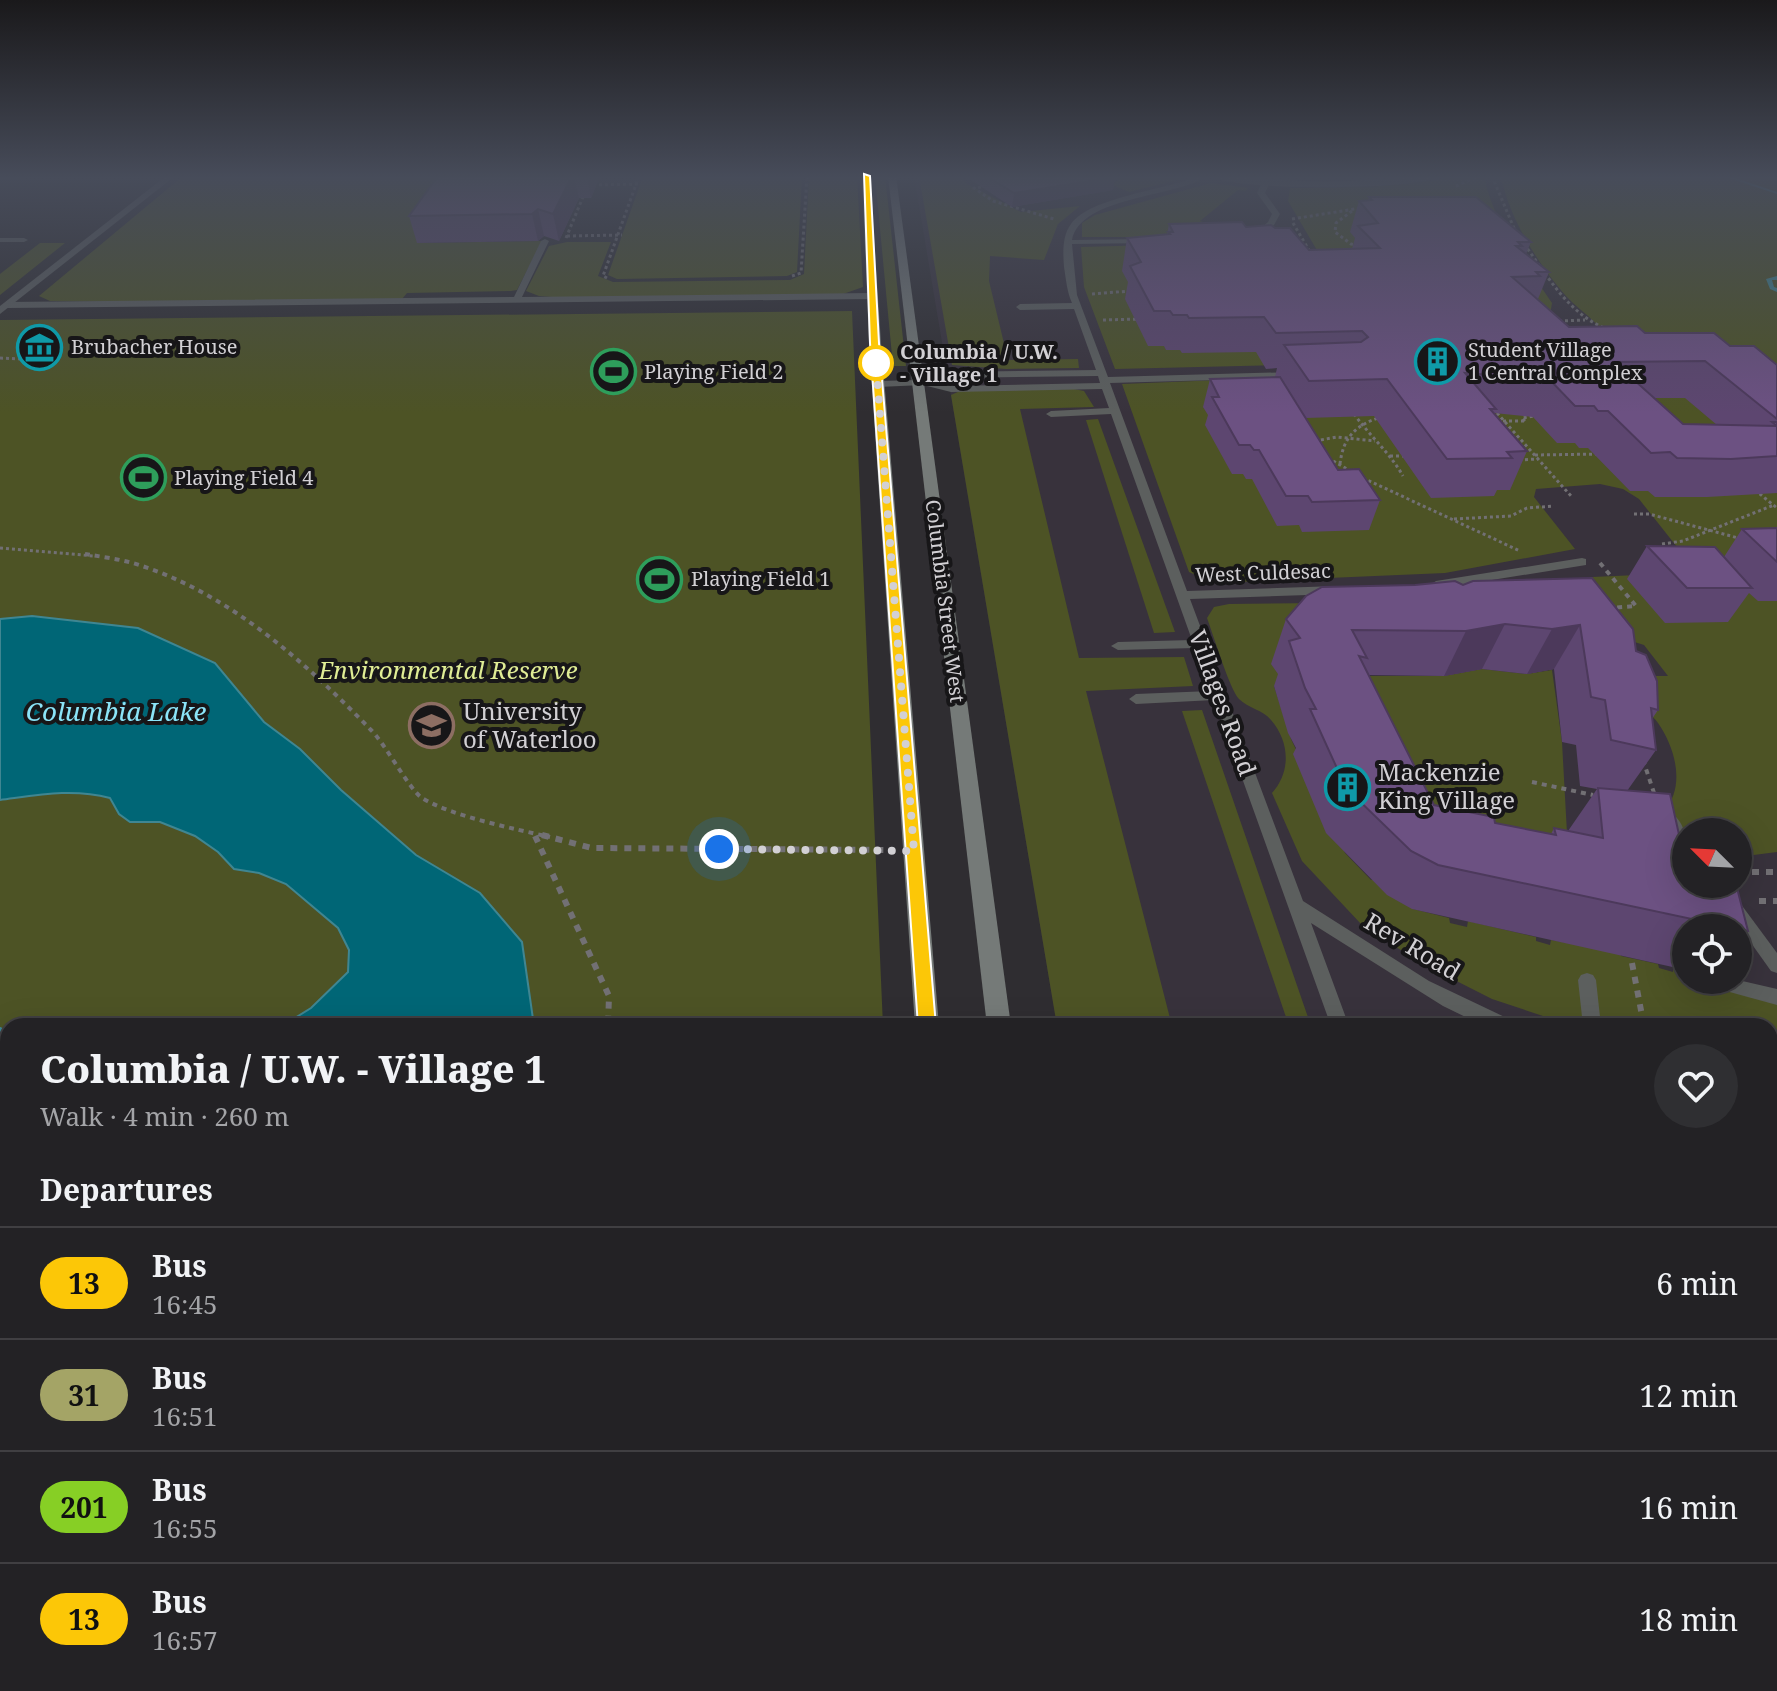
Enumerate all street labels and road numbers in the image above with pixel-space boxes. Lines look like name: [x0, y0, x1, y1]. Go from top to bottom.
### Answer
street label: Columbia Street West: [920, 498, 971, 704]
street label: West Culdesac: [1195, 557, 1332, 588]
street label: Villages Road: [1182, 625, 1265, 780]
street label: Rev Road: [1359, 904, 1467, 987]

